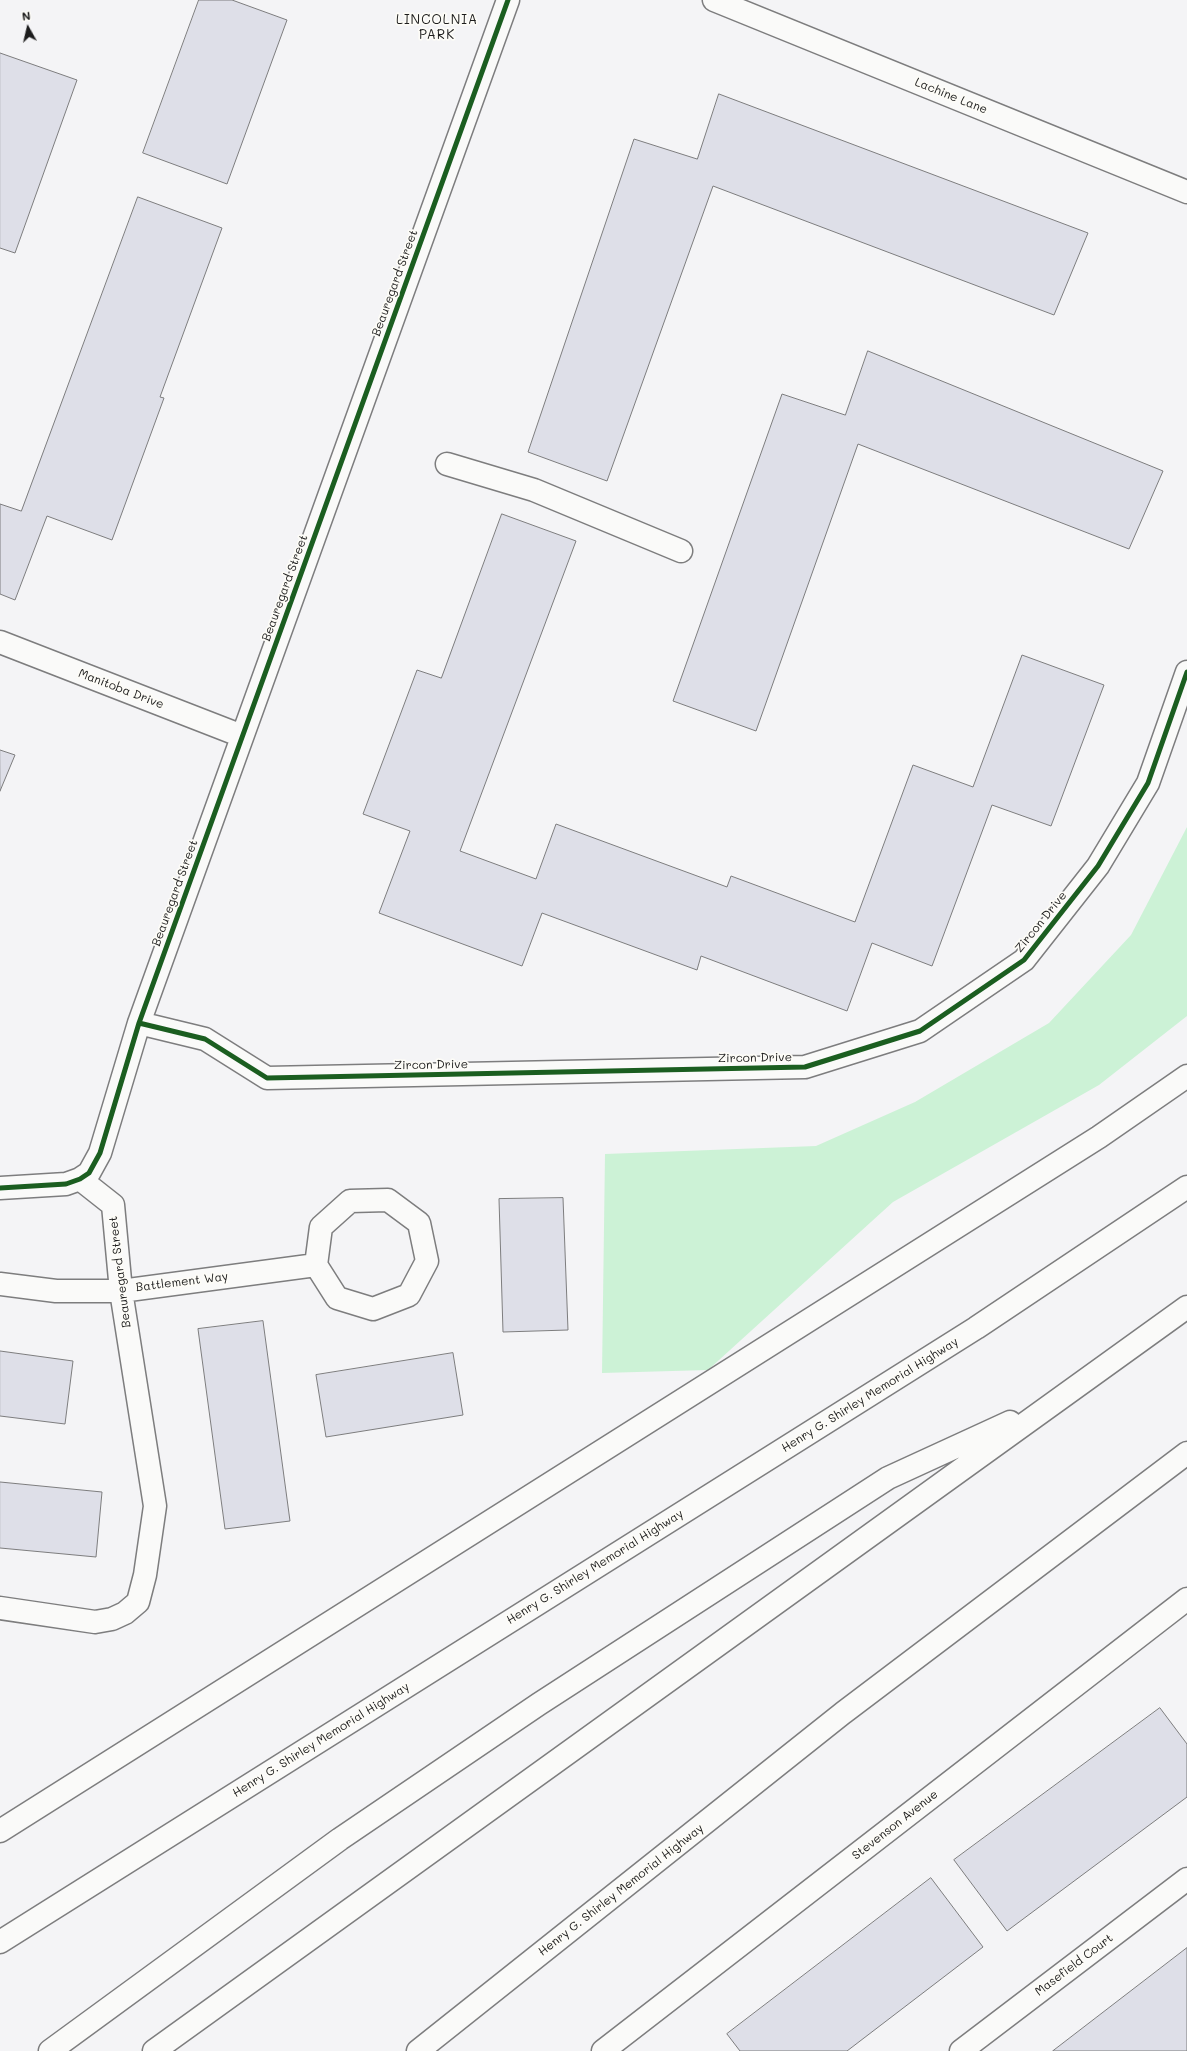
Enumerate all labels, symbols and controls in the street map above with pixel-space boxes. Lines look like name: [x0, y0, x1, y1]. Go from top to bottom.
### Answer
north arrow: [8, 8, 48, 48]
text: N: [21, 8, 31, 24]
district label: LINCOLNIA PARK: [396, 12, 478, 43]
street label: Lachine Lane: [913, 75, 989, 117]
street label: Beauregard Street: [369, 228, 421, 338]
street label: Beauregard Street: [259, 533, 311, 643]
street label: Manitoba Drive: [76, 666, 166, 712]
street label: Beauregard Street: [149, 838, 201, 948]
street label: Zircon Drive: [1012, 889, 1070, 955]
street label: Zircon Drive: [718, 1050, 792, 1066]
street label: Zircon Drive: [394, 1057, 468, 1073]
street label: Beauregard Street: [106, 1215, 134, 1329]
street label: Battlement Way: [135, 1269, 229, 1295]
street label: Henry G. Shirley Memorial Highway: [779, 1334, 961, 1456]
street label: Henry G. Shirley Memorial Highway: [504, 1506, 686, 1628]
street label: Henry G. Shirley Memorial Highway: [230, 1679, 412, 1801]
street label: Stevenson Avenue: [849, 1787, 941, 1863]
street label: Henry G. Shirley Memorial Highway: [536, 1821, 706, 1959]
street label: Masefield Court: [1032, 1931, 1116, 1999]

